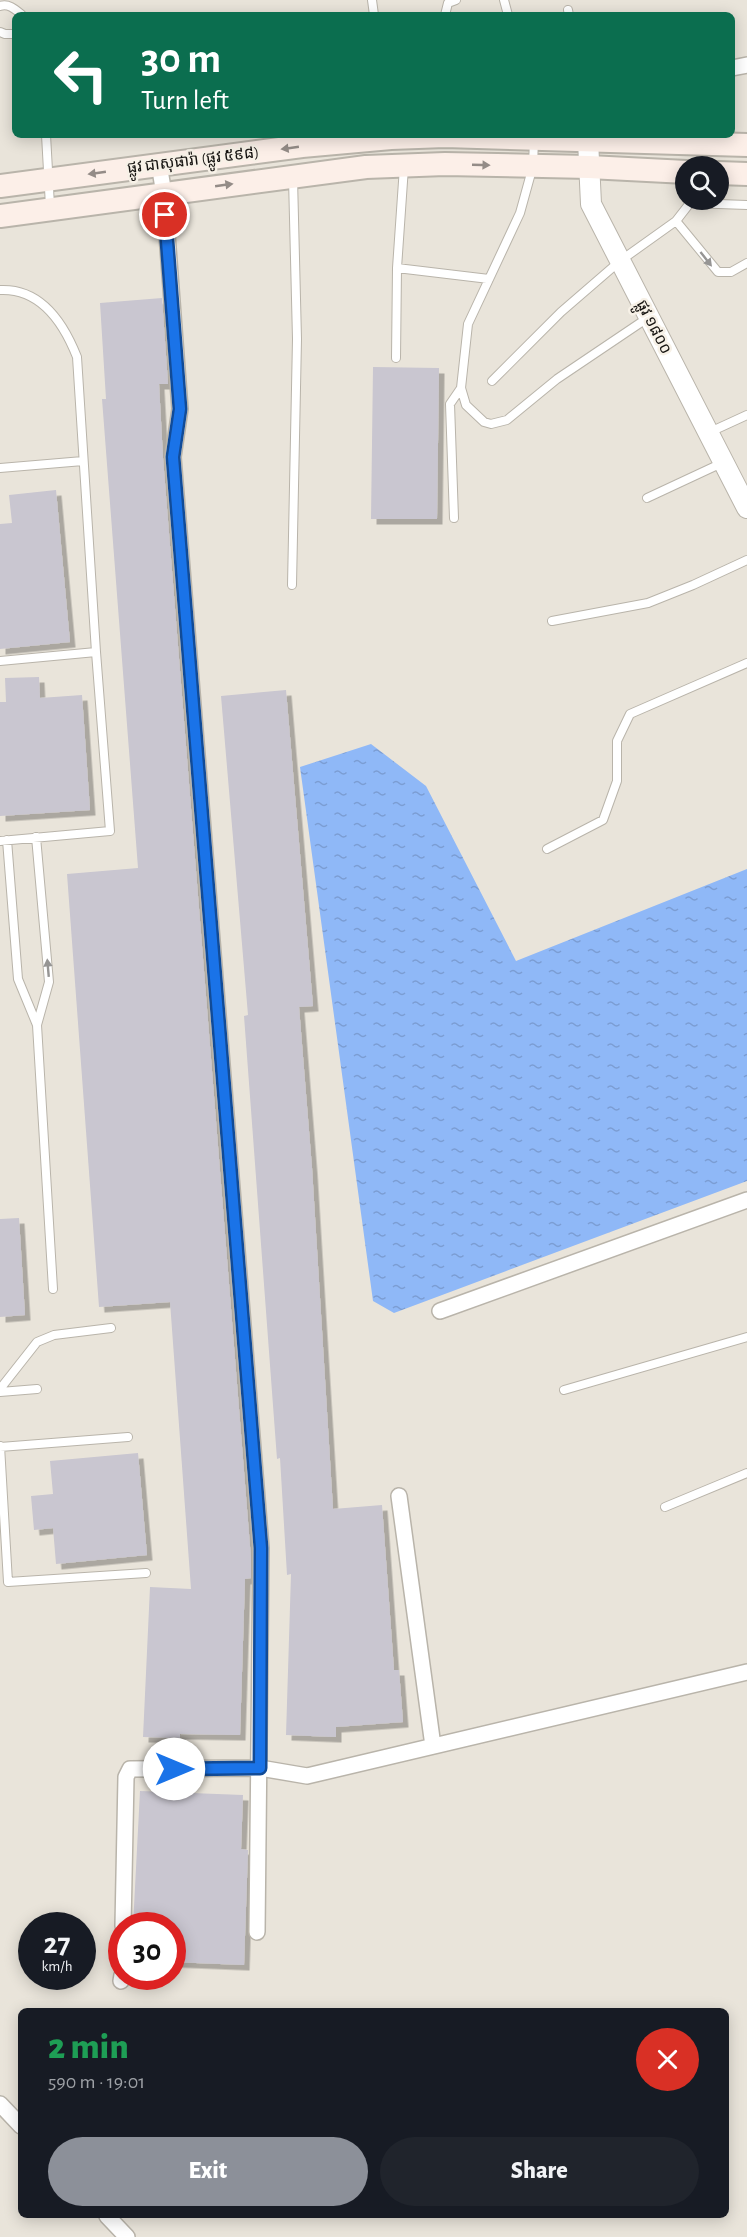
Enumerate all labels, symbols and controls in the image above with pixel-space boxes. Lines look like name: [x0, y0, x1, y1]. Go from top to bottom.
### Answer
icon: left: [42, 36, 120, 114]
text: 30 m: [141, 38, 221, 80]
text: Turn left: [141, 87, 229, 114]
street label: ផ្លូវ ជាសុផារ៉ា (ផ្លូវ ៥៩៨): [126, 142, 261, 182]
one-way arrow: [281, 143, 300, 153]
map controls: [675, 156, 729, 210]
button: search: [675, 156, 729, 210]
one-way arrow: [472, 160, 491, 169]
one-way arrow: [87, 168, 106, 177]
one-way arrow: [215, 181, 234, 190]
pin: [139, 189, 190, 240]
icon: arrive: [148, 198, 181, 231]
one-way arrow: [700, 252, 712, 267]
street label: ផ្លូវ ១៨០០: [628, 297, 674, 359]
one-way arrow: [43, 958, 53, 977]
position arrow: [142, 1737, 206, 1801]
speed limit sign: 30: [108, 1912, 186, 1990]
text: 27: [43, 1929, 71, 1959]
text: km/h: [42, 1959, 72, 1974]
button: close: [636, 2028, 699, 2091]
text: 2 min: [48, 2029, 129, 2065]
text: 590 m · 19:01: [48, 2072, 145, 2092]
button: Exit: [48, 2137, 368, 2206]
button: Share: [380, 2137, 699, 2206]

